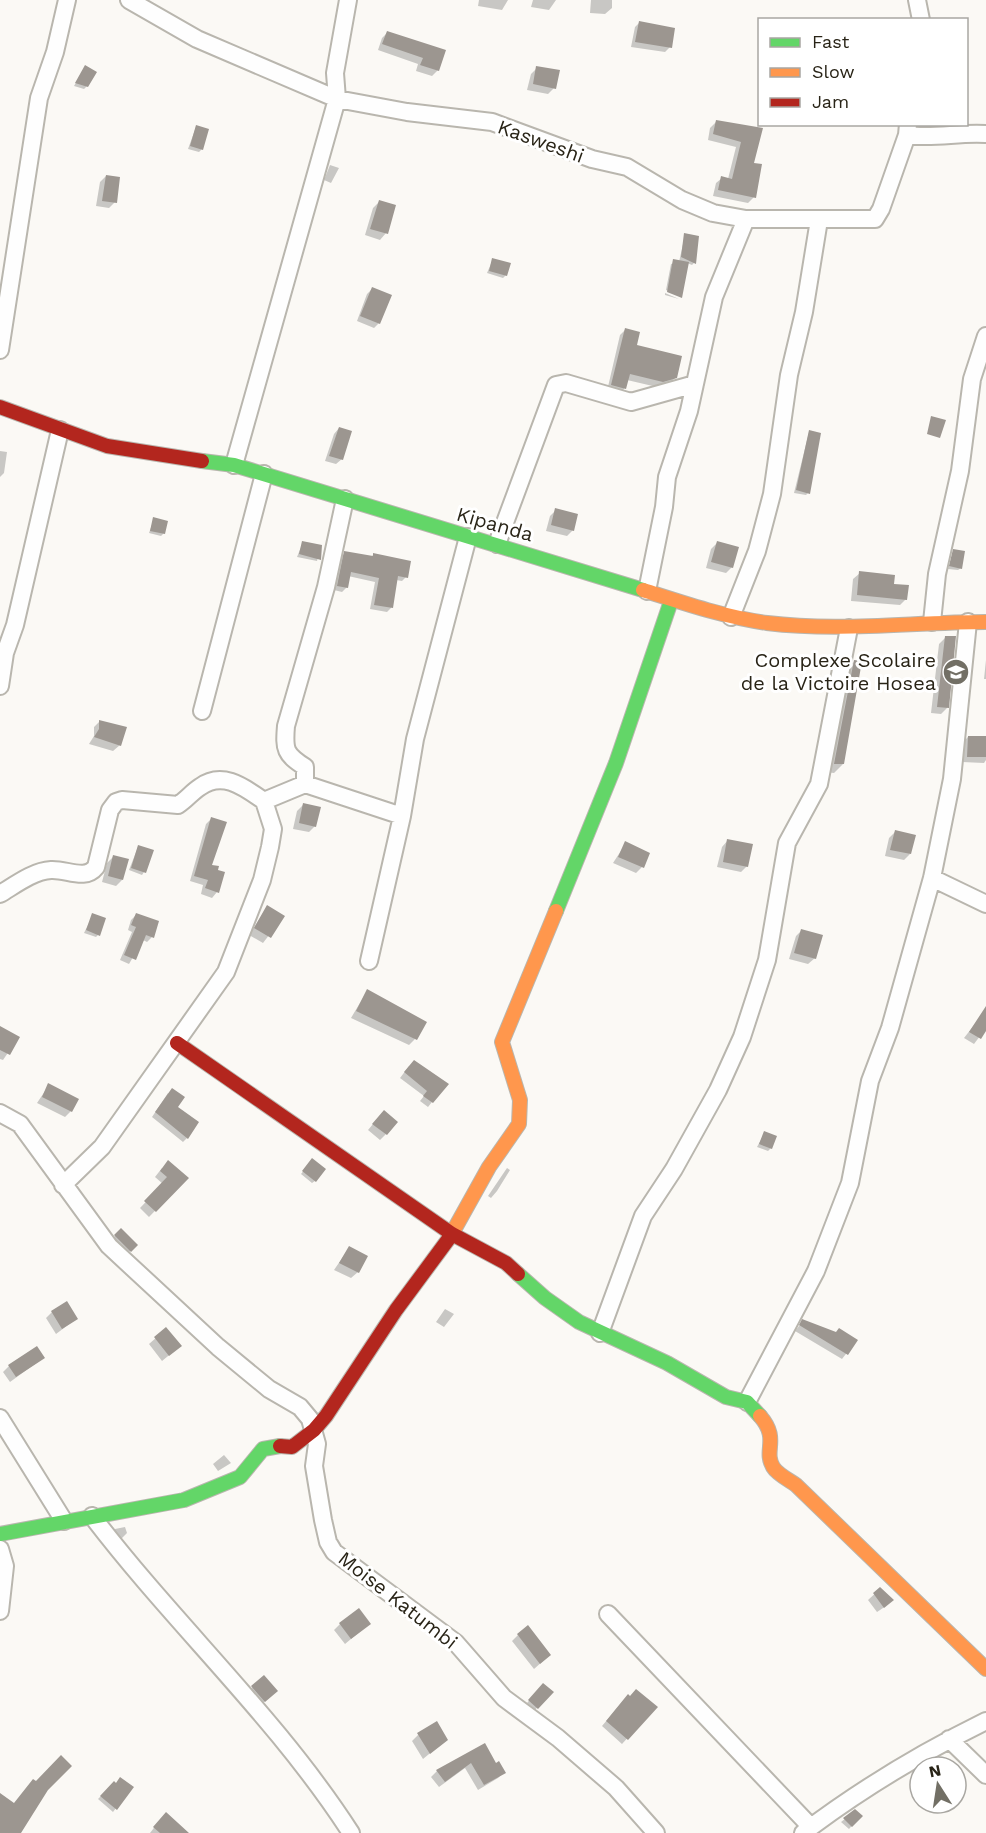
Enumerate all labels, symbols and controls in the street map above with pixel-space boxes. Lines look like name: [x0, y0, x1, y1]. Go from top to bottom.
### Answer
legend: [758, 18, 968, 126]
text: Fast: [812, 31, 850, 52]
text: Slow: [812, 61, 855, 82]
text: Jam: [812, 91, 849, 112]
street label: Kasweshi: [494, 114, 588, 168]
street label: Kipanda: [454, 502, 536, 546]
place label: Complexe Scolaire de la Victoire Hosea: [741, 648, 936, 695]
school or university icon: Complexe Scolaire de la Victoire Hosea: [941, 657, 971, 687]
street label: Moise Katumbi: [334, 1546, 462, 1654]
north arrow: [908, 1755, 968, 1815]
text: N: [927, 1760, 943, 1781]

